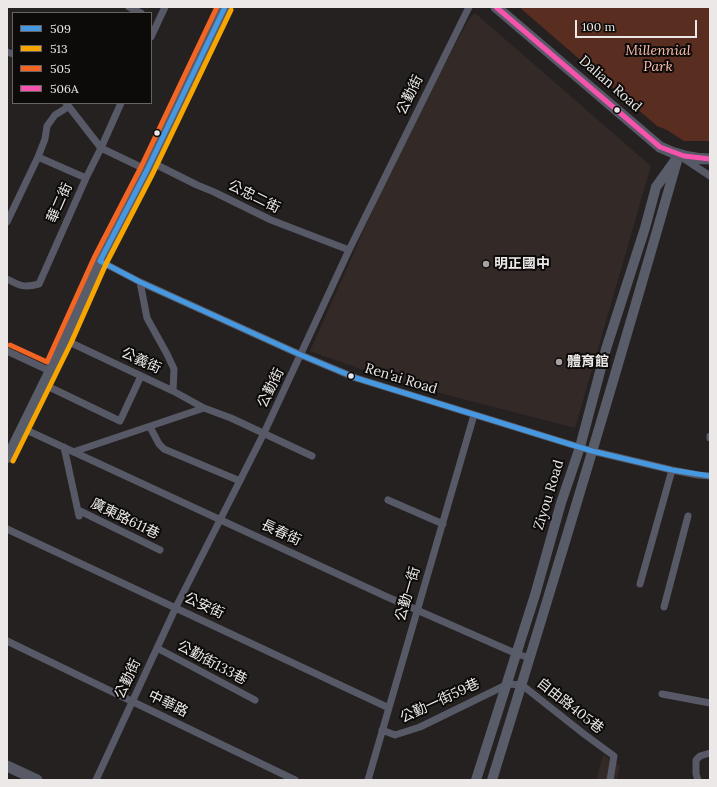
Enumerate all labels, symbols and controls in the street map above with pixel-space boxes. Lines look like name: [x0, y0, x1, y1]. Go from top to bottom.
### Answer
legend: [12, 12, 152, 104]
scale bar: [577, 12, 699, 38]
text: 100 m: [582, 19, 615, 34]
text: 509: [50, 21, 71, 36]
text: 513: [50, 41, 68, 56]
park label: Millennial Park: [625, 43, 691, 76]
street label: Dalian Road: [575, 52, 645, 116]
text: 505: [50, 61, 71, 76]
street label: 公勤街: [393, 72, 427, 118]
text: 506A: [50, 81, 78, 96]
unlabelled marker: [612, 105, 622, 115]
unlabelled marker: [152, 128, 162, 138]
street label: 公忠二街: [225, 177, 283, 217]
street label: 華二街: [44, 180, 76, 226]
place label: 明正國中: [494, 256, 550, 272]
marker: 明正國中: [481, 259, 491, 269]
street label: 公義街: [118, 345, 164, 377]
place label: 體育館: [567, 354, 609, 370]
marker: 體育館: [554, 357, 564, 367]
street label: Ren'ai Road: [363, 360, 439, 398]
street label: 公勤街: [254, 365, 288, 411]
unlabelled marker: [346, 371, 356, 381]
street label: Ziyou Road: [530, 458, 568, 532]
street label: 廣東路611巷: [88, 495, 162, 543]
street label: 長春街: [258, 517, 304, 549]
street label: 公勤一街: [392, 565, 424, 623]
street label: 公安街: [181, 590, 227, 622]
street label: 公勤街133巷: [174, 638, 250, 688]
street label: 公勤街: [112, 656, 144, 702]
street label: 公勤一街59巷: [398, 675, 482, 727]
street label: 自由路405巷: [533, 675, 607, 737]
street label: 中華路: [145, 687, 191, 721]

